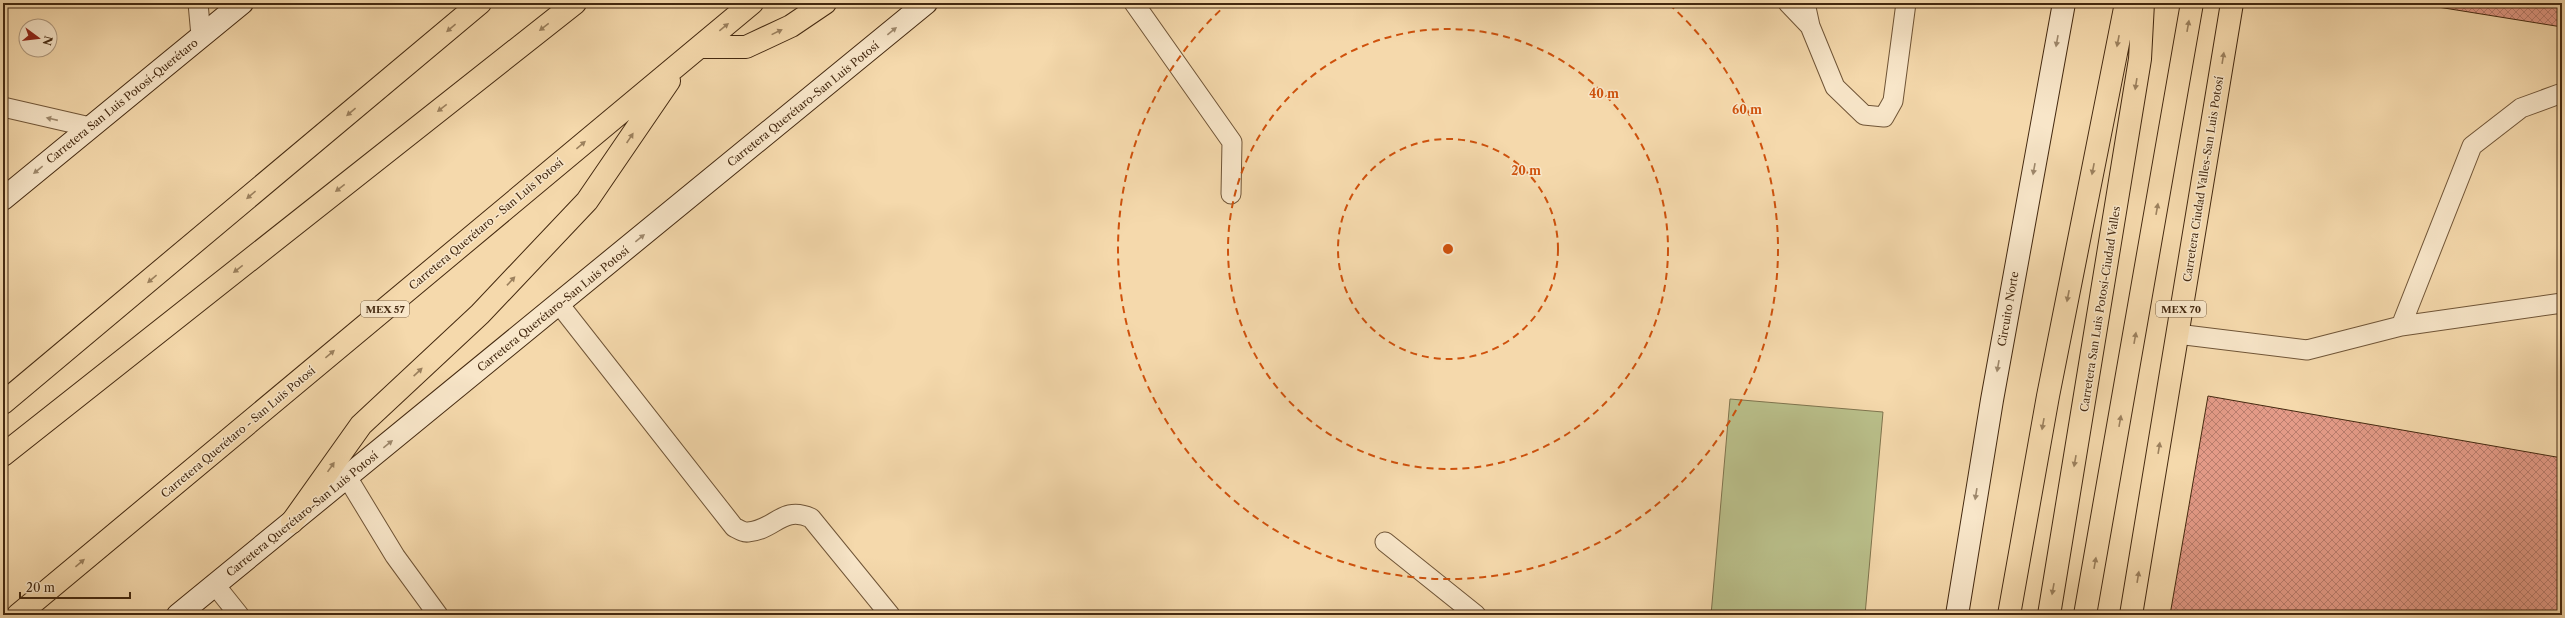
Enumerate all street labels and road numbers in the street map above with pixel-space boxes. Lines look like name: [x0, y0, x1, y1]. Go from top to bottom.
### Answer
street label: Carretera San Luis Potosí-Querétaro: [43, 35, 201, 167]
street label: Carretera Querétaro-San Luis Potosí: [724, 38, 882, 170]
street label: Carretera Ciudad Valles-San Luis Potosí: [2180, 75, 2226, 283]
street label: Carretera Querétaro - San Luis Potosí: [406, 155, 566, 293]
street label: Carretera San Luis Potosí-Ciudad Valles: [2077, 205, 2123, 413]
street label: Carretera Querétaro-San Luis Potosí: [474, 243, 632, 375]
street label: Circuito Norte: [1995, 270, 2021, 348]
road number: MEX 57: [361, 301, 409, 317]
road number: MEX 70: [2156, 301, 2206, 317]
street label: Carretera Querétaro - San Luis Potosí: [158, 363, 318, 501]
street label: Carretera Querétaro-San Luis Potosí: [223, 448, 381, 580]

